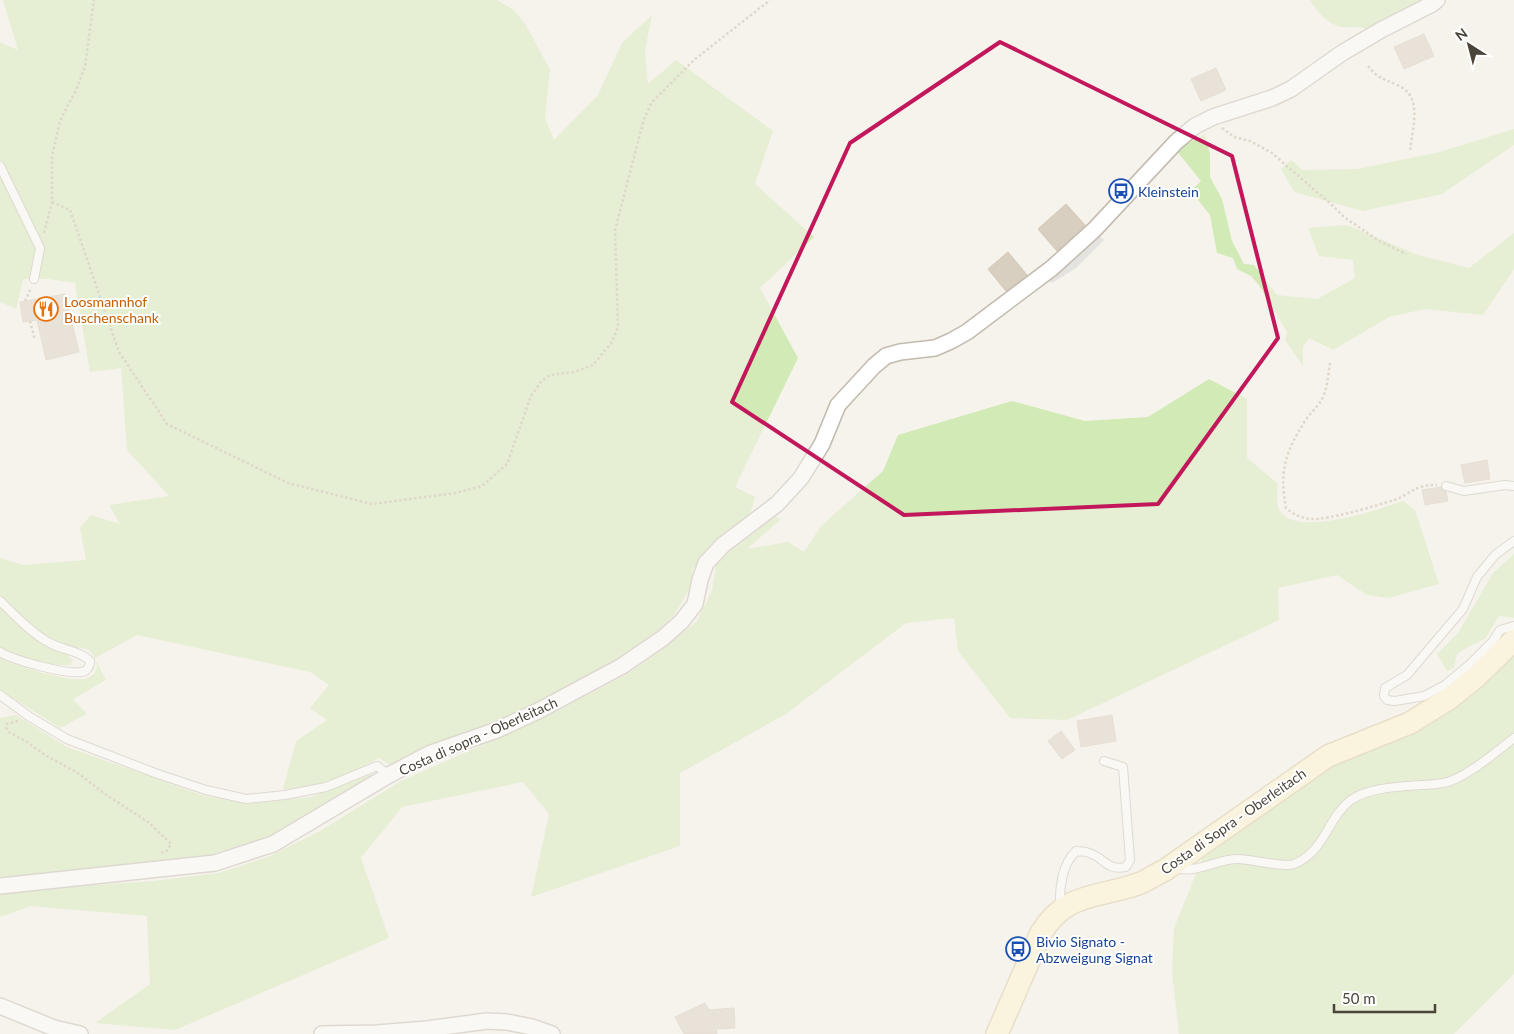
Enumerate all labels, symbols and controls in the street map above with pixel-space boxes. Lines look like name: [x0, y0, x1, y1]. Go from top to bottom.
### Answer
north arrow: [1444, 20, 1494, 70]
text: N: [1452, 24, 1470, 44]
bus stop icon: Kleinstein: [1108, 178, 1134, 204]
place label: Kleinstein: [1138, 183, 1199, 200]
place label: Loosmannhof Buschenschank: [64, 293, 160, 326]
restaurant icon: Loosmannhof Buschenschank: [33, 296, 59, 322]
street label: Costa di sopra - Oberleitach: [396, 693, 560, 779]
street label: Costa di Sopra - Oberleitach: [1157, 764, 1309, 878]
place label: Bivio Signato - Abzweigung Signat: [1036, 933, 1153, 966]
bus stop icon: Bivio Signato - Abzweigung Signat: [1005, 936, 1031, 962]
scale bar: [1334, 982, 1435, 1014]
text: 50 m: [1342, 989, 1376, 1007]

